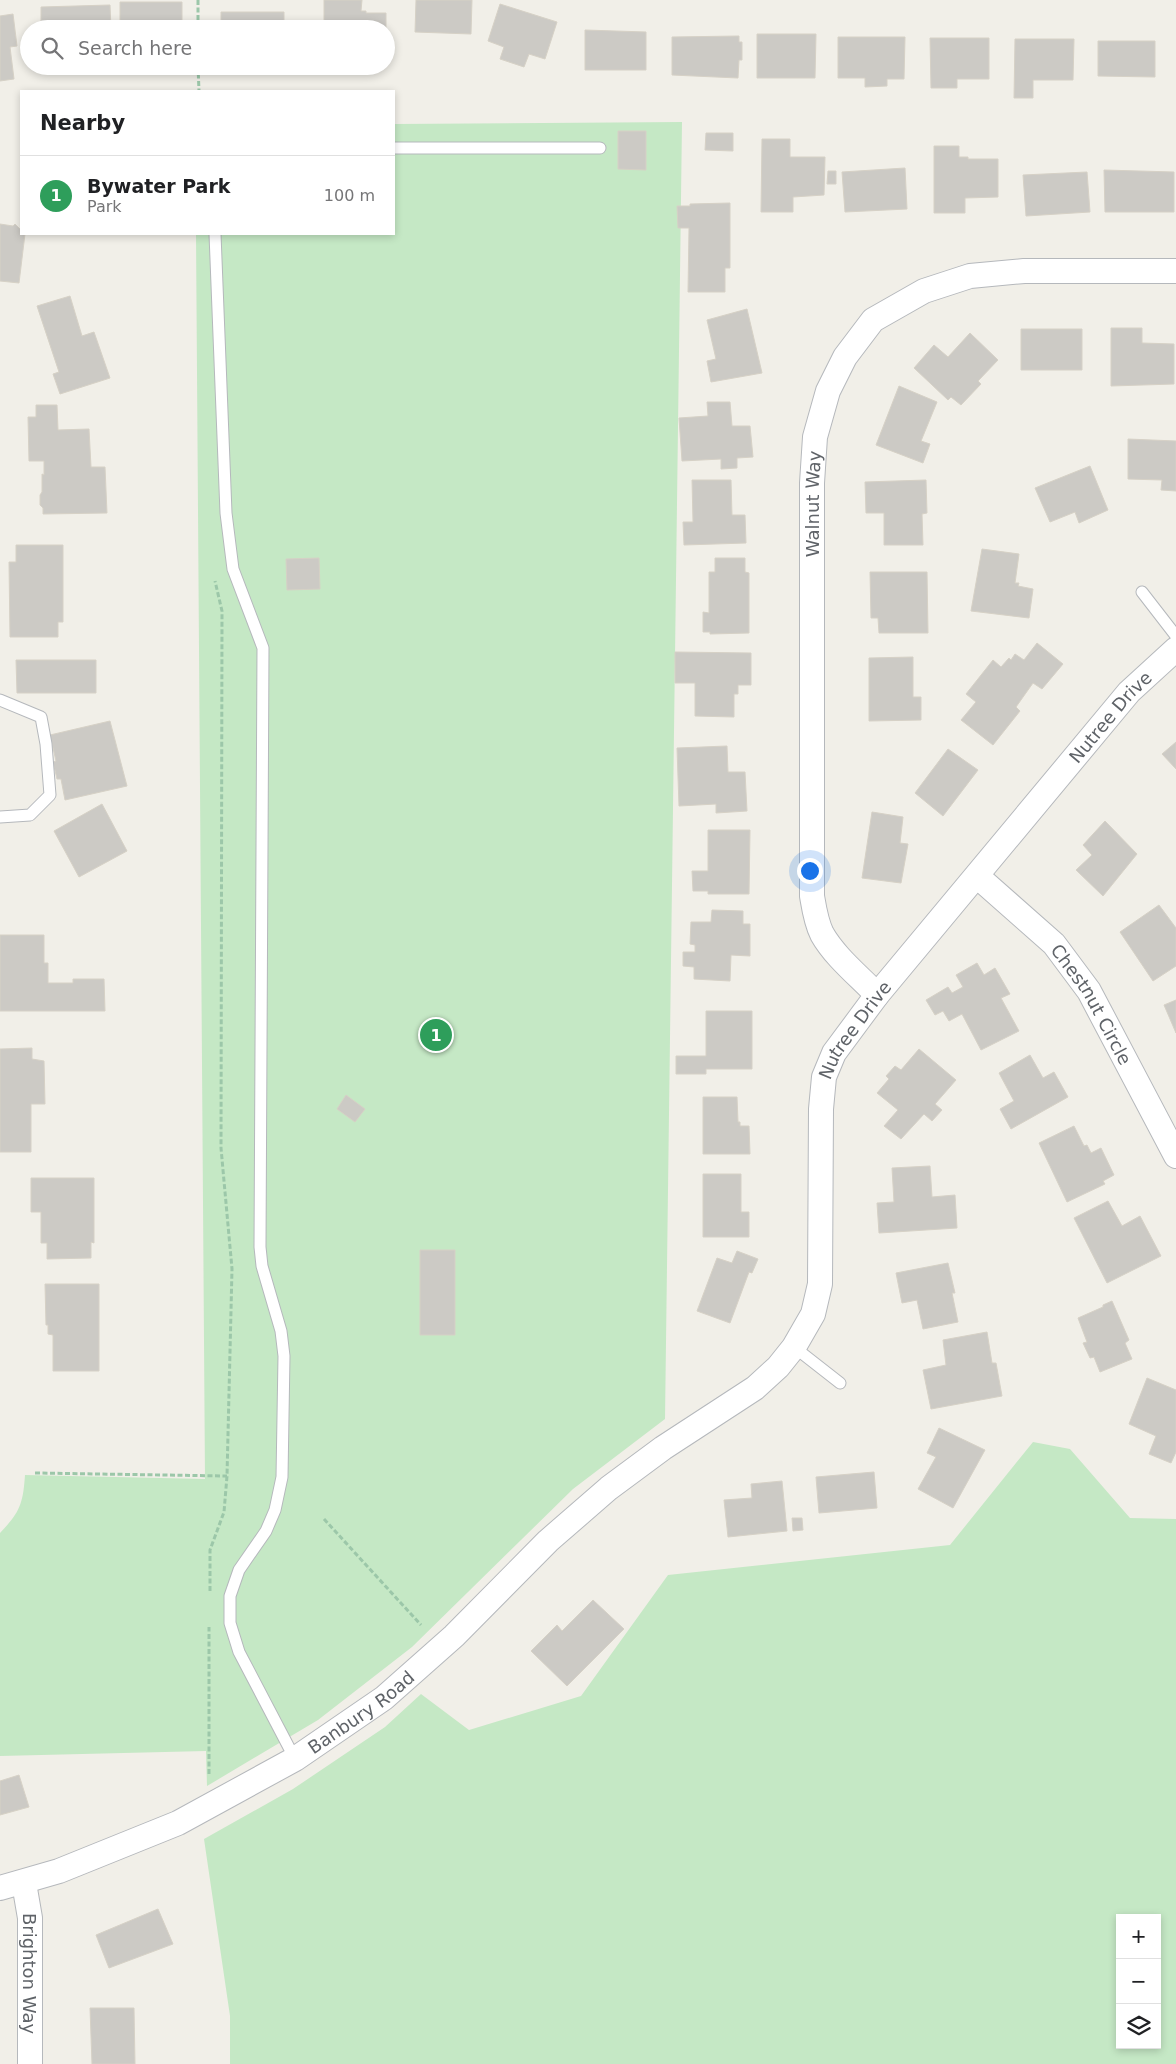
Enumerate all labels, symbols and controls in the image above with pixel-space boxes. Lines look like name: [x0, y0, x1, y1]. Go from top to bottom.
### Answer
search box: [20, 20, 395, 75]
icon: search: [38, 34, 66, 62]
text: Search here: [78, 37, 192, 59]
text: Nearby: [40, 111, 125, 135]
text: Bywater Park: [87, 175, 230, 197]
text: 1: [50, 186, 62, 205]
text: 100 m: [324, 186, 375, 205]
text: Park: [87, 197, 122, 216]
street label: Walnut Way: [801, 450, 825, 557]
street label: Nutree Drive: [1064, 666, 1156, 767]
your location: [797, 858, 823, 884]
street label: Chestnut Circle: [1047, 940, 1136, 1068]
street label: Nutree Drive: [814, 976, 895, 1082]
pin: 1: [420, 1016, 452, 1054]
street label: Banbury Road: [304, 1666, 418, 1758]
street label: Brighton Way: [20, 1913, 41, 2034]
map controls: [1116, 1914, 1161, 2049]
button: +: [1116, 1914, 1161, 1959]
button: −: [1116, 1959, 1161, 2004]
button: layers: [1116, 2004, 1161, 2049]

